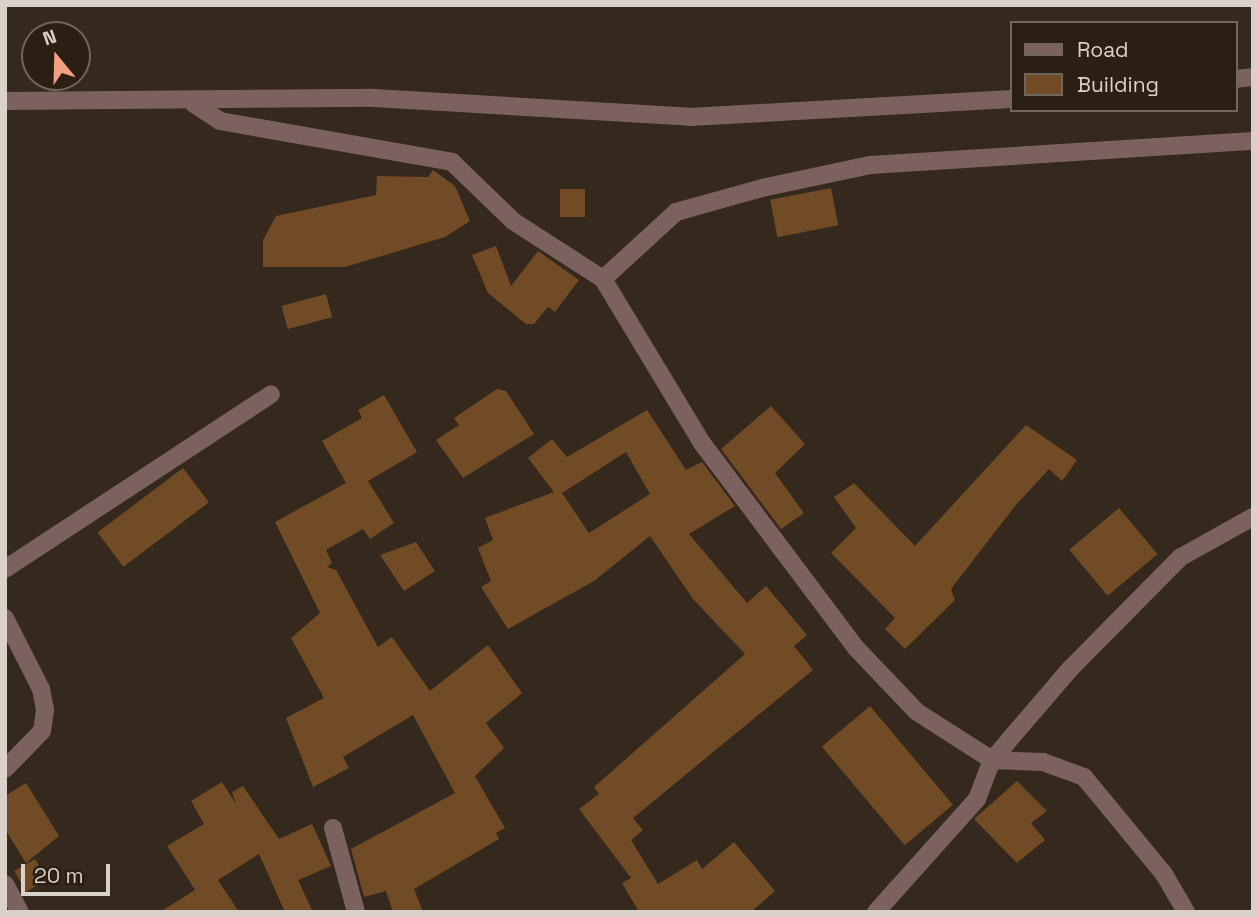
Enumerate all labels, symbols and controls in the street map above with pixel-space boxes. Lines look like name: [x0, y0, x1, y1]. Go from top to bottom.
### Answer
north arrow: [21, 21, 91, 91]
legend: [1010, 21, 1237, 112]
text: N: [40, 24, 60, 51]
text: Road: [1077, 36, 1129, 63]
text: Building: [1077, 71, 1159, 98]
scale bar: [24, 850, 114, 894]
text: 20 m: [34, 862, 84, 889]

